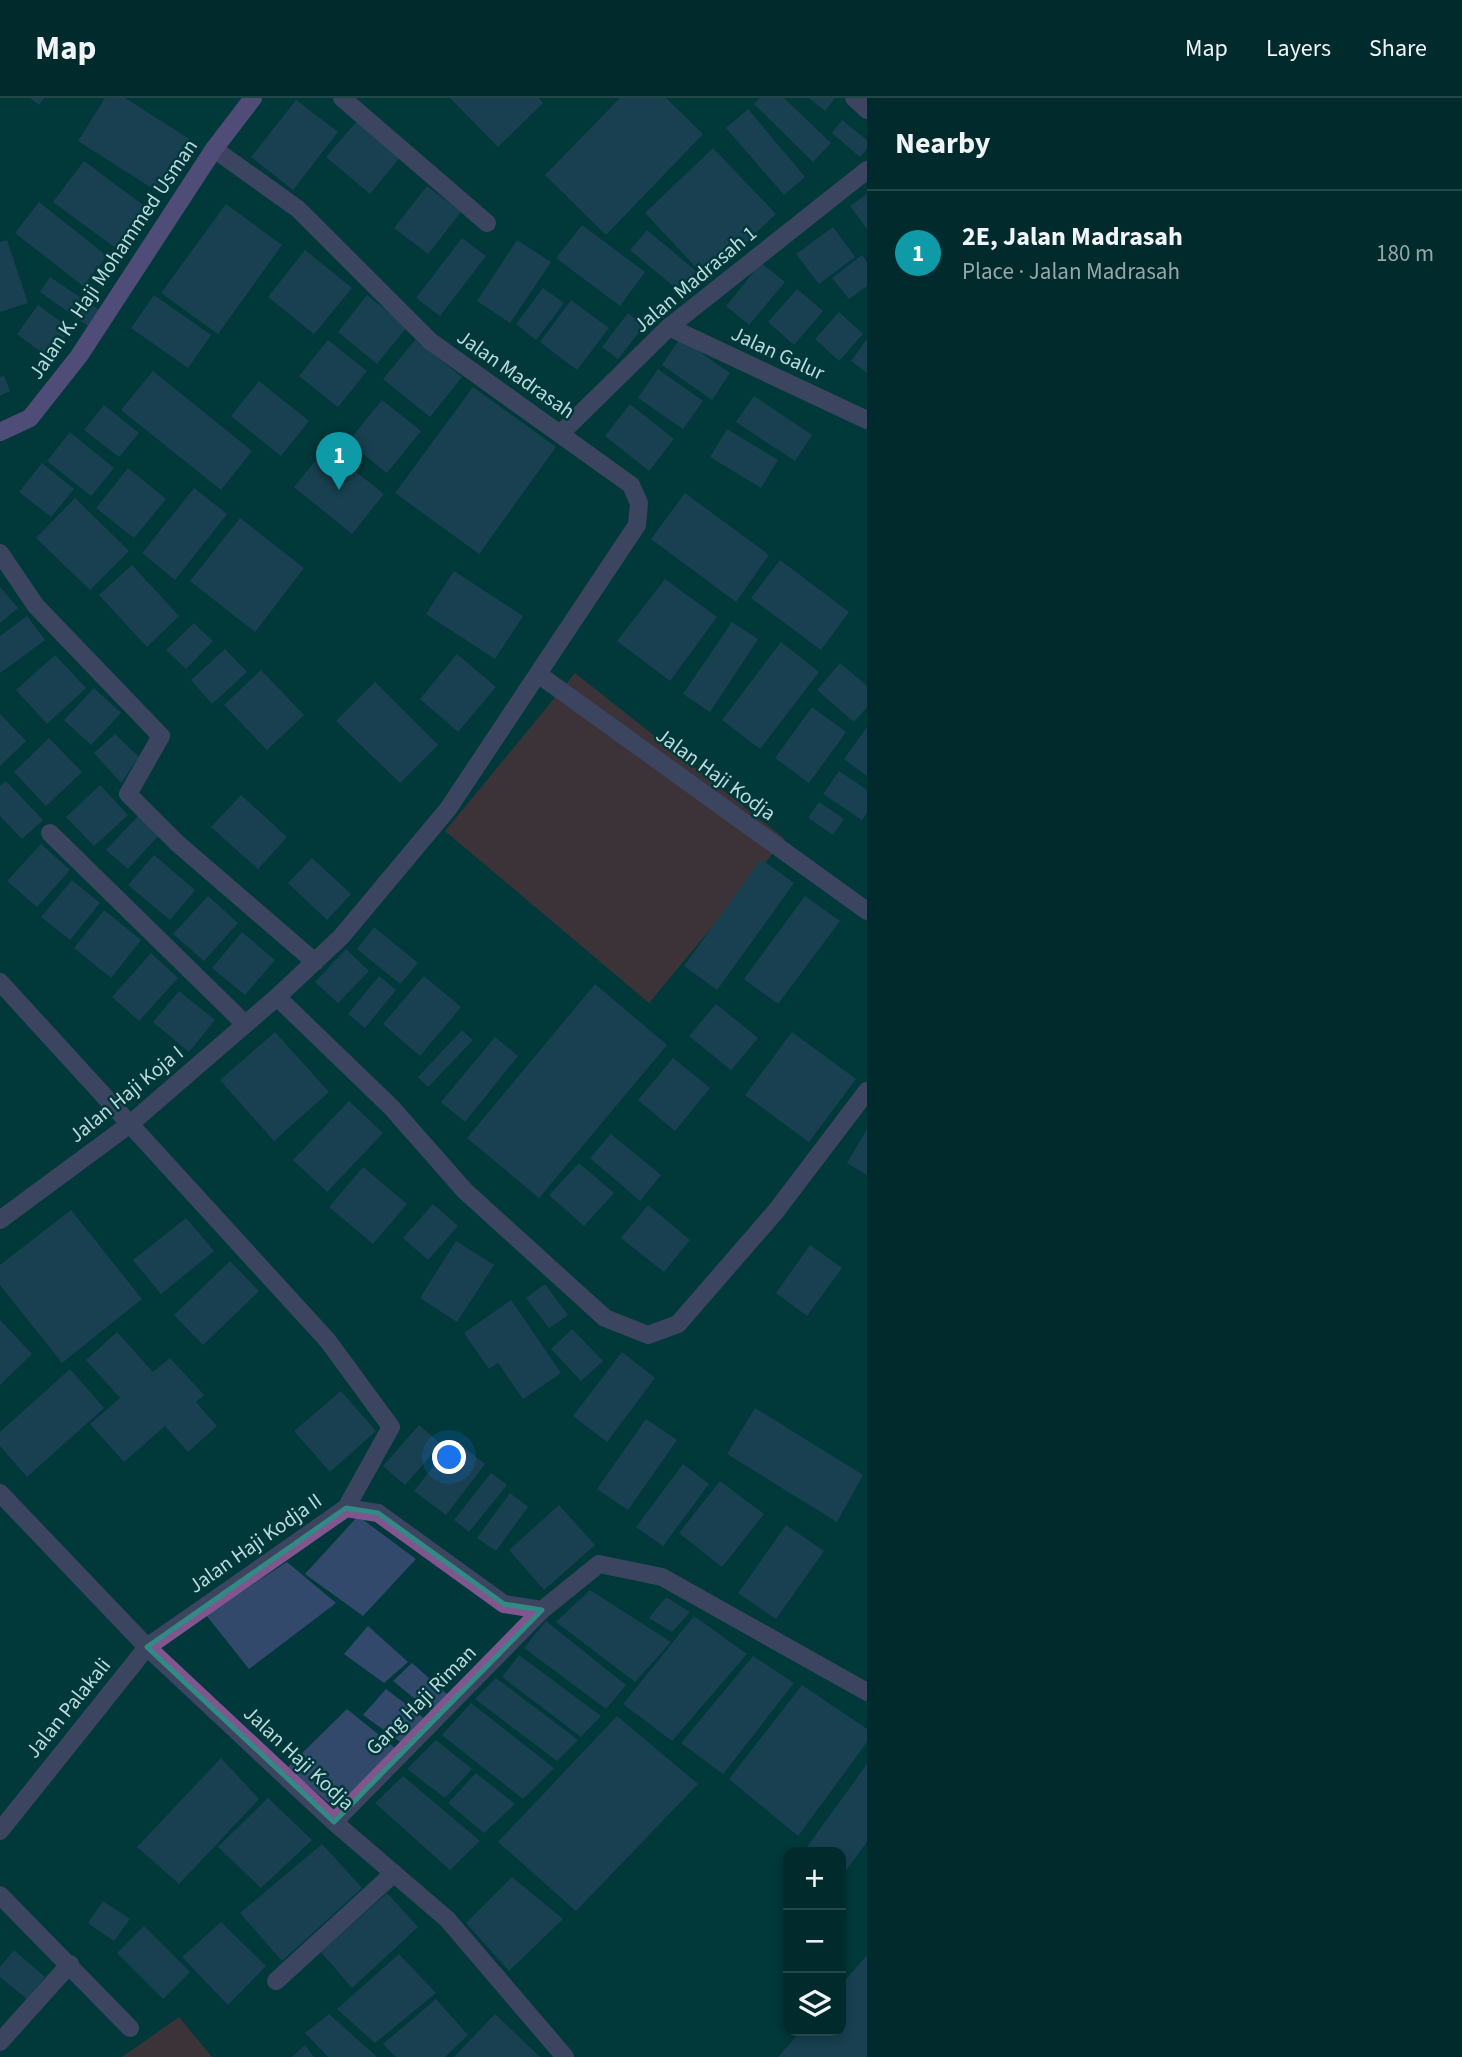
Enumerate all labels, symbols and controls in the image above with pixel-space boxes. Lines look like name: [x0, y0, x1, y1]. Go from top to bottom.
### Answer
text: Map: [35, 25, 96, 72]
text: Map: [1185, 31, 1228, 66]
text: Layers: [1266, 31, 1331, 66]
text: Share: [1369, 31, 1427, 66]
text: Nearby: [895, 122, 990, 165]
street label: Jalan K. Haji Mohammed Usman: [21, 133, 205, 385]
street label: Jalan Madrasah 1: [627, 218, 763, 340]
text: 2E, Jalan Madrasah: [962, 218, 1183, 255]
text: 1: [912, 237, 924, 270]
text: 180 m: [1376, 237, 1434, 270]
text: Place · Jalan Madrasah: [962, 255, 1180, 288]
street label: Jalan Galur: [726, 318, 830, 388]
street label: Jalan Madrasah: [451, 322, 581, 426]
pin: 1: [316, 432, 362, 490]
street label: Jalan Haji Kodja: [650, 720, 782, 828]
street label: Jalan Haji Koja I: [62, 1038, 190, 1150]
your location: [432, 1440, 466, 1474]
street label: Jalan Haji Kodja II: [182, 1486, 328, 1600]
street label: Gang Haji Riman: [359, 1638, 483, 1762]
street label: Jalan Palakali: [18, 1652, 118, 1764]
street label: Jalan Haji Kodja: [237, 1699, 361, 1817]
map controls: [783, 1847, 846, 2036]
button: +: [783, 1847, 846, 1910]
button: −: [783, 1910, 846, 1973]
button: layers: [783, 1973, 846, 2036]

